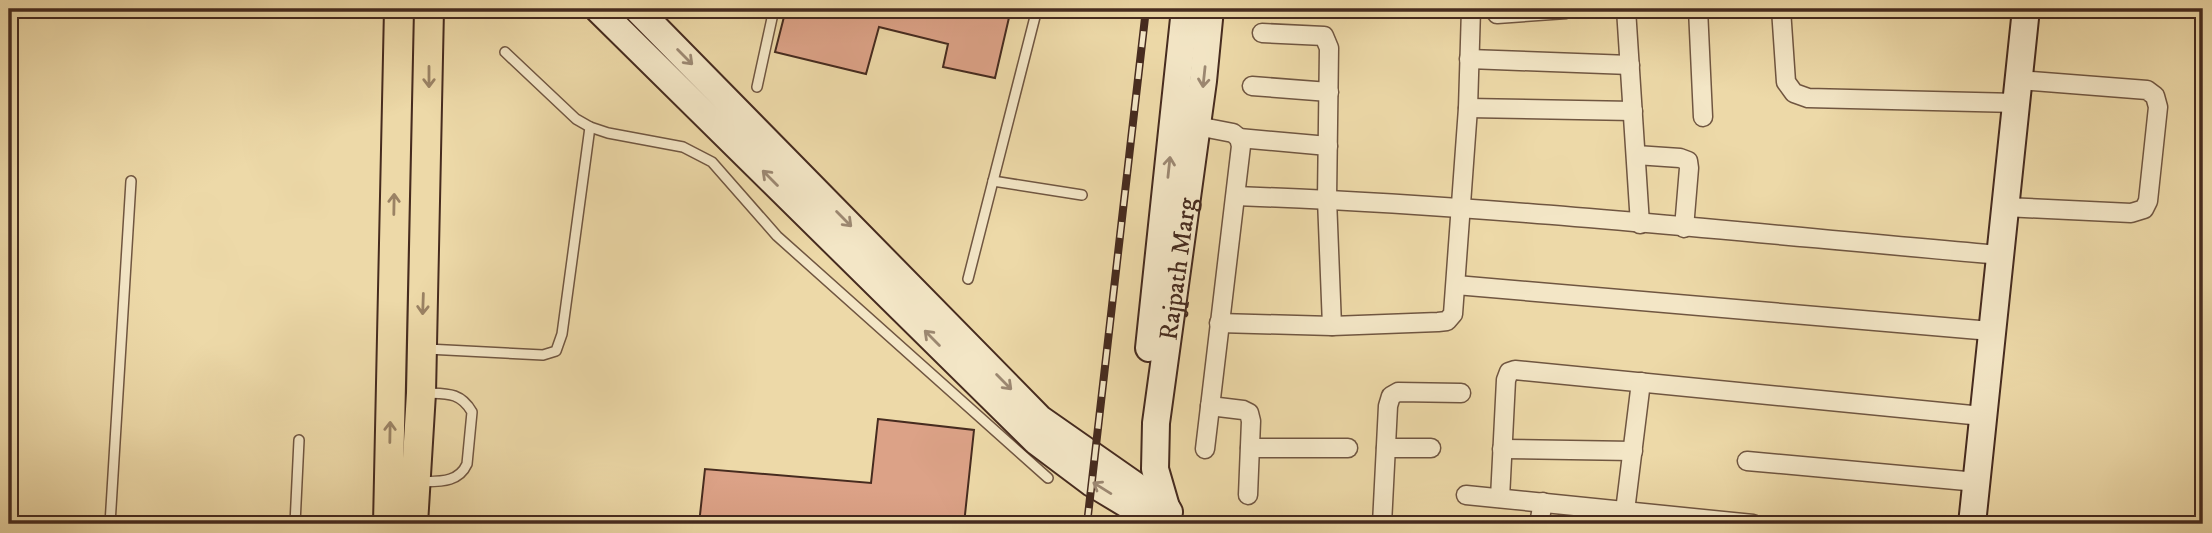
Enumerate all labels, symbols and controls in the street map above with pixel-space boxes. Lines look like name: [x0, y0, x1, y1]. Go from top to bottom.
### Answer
one-way arrow: [676, 49, 693, 66]
one-way arrow: [422, 65, 436, 88]
one-way arrow: [1197, 65, 1210, 87]
one-way arrow: [1162, 156, 1175, 179]
one-way arrow: [762, 170, 779, 187]
one-way arrow: [387, 193, 400, 216]
street label: Rajpath Marg: [1153, 195, 1205, 342]
one-way arrow: [836, 211, 853, 228]
one-way arrow: [416, 293, 430, 316]
one-way arrow: [924, 329, 941, 346]
one-way arrow: [995, 373, 1012, 390]
one-way arrow: [383, 420, 396, 443]
one-way arrow: [1092, 481, 1112, 495]

